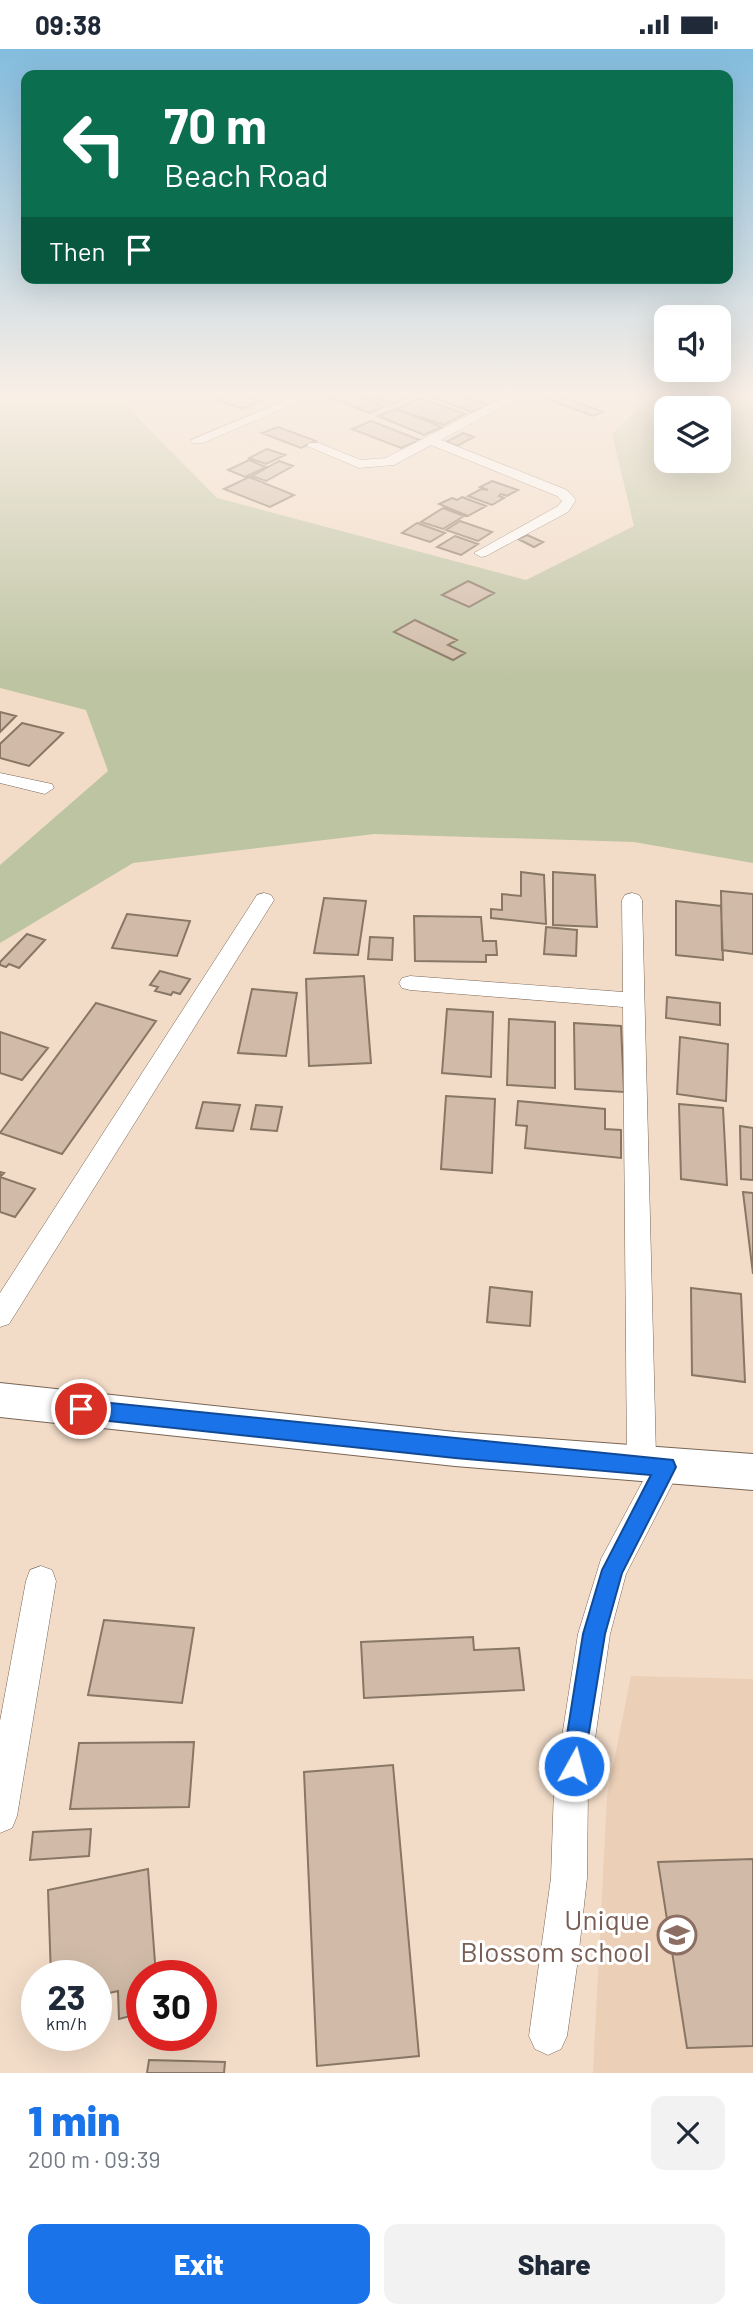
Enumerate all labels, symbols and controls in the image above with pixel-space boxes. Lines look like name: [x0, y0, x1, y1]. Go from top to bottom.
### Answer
text: 09:38: [35, 9, 101, 40]
text: 70 m: [164, 95, 267, 154]
icon: left: [49, 98, 140, 189]
text: Beach Road: [164, 155, 328, 193]
icon: arrive: [120, 231, 158, 269]
text: Then: [49, 235, 106, 266]
map controls: [654, 305, 731, 473]
button: sound: [654, 305, 731, 382]
button: layers: [654, 396, 731, 473]
pin: [51, 1379, 111, 1439]
icon: arrive: [62, 1390, 100, 1428]
position arrow: [537, 1729, 611, 1803]
place label: Unique Blossom school: [460, 1902, 650, 1968]
school or university icon: Unique Blossom school: [656, 1914, 698, 1956]
speed limit sign: 30: [126, 1960, 217, 2051]
text: 23: [47, 1975, 86, 2017]
text: km/h: [46, 2012, 87, 2034]
text: 1 min: [28, 2094, 120, 2144]
button: close: [651, 2096, 725, 2170]
text: 200 m · 09:39: [28, 2145, 161, 2173]
button: Exit: [28, 2224, 370, 2304]
button: Share: [384, 2224, 725, 2304]

